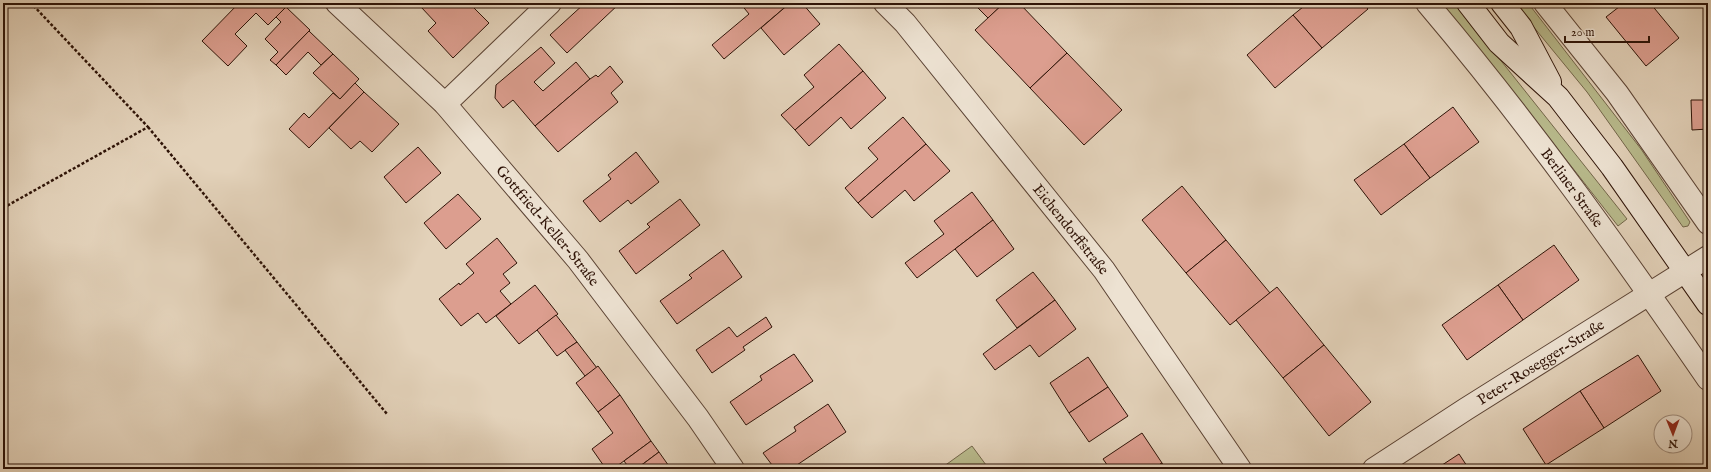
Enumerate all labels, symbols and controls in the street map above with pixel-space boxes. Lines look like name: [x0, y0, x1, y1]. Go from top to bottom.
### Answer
scale bar: [1565, 18, 1649, 44]
text: 20 m: [1571, 25, 1594, 40]
street label: Berliner Straße: [1536, 145, 1607, 231]
street label: Gottfried-Keller-Straße: [491, 161, 603, 290]
street label: Eichendorffstraße: [1028, 180, 1113, 279]
street label: Peter-Rosegger-Straße: [1474, 315, 1608, 410]
north arrow: [1653, 414, 1693, 454]
text: N: [1668, 436, 1679, 450]

